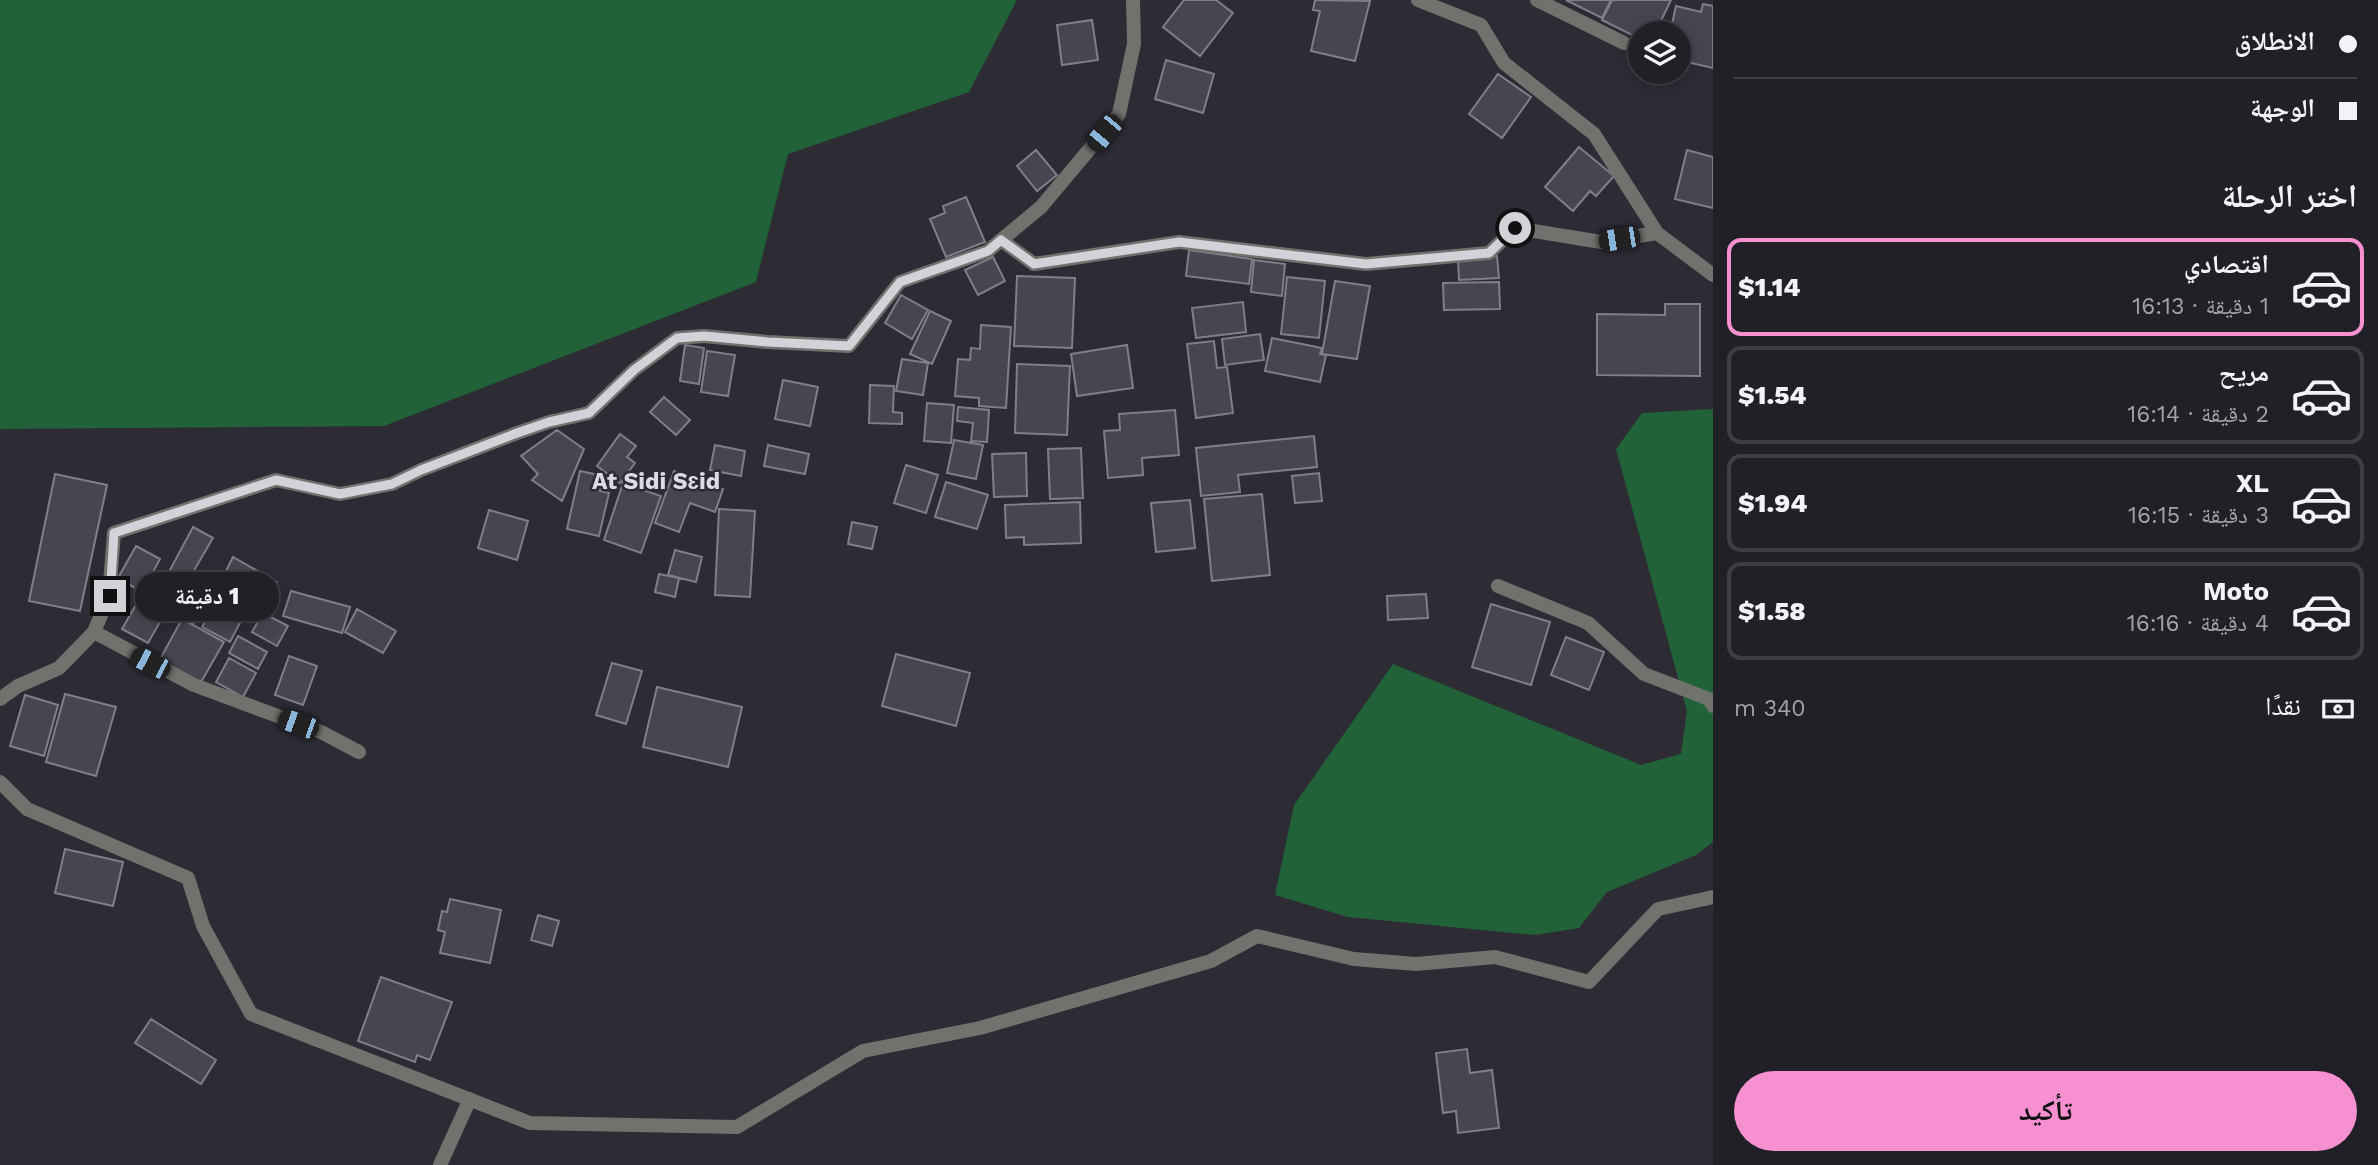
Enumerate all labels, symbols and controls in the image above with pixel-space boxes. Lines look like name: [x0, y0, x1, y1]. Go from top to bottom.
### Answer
map controls: [1628, 21, 1691, 84]
button: layers: [1628, 21, 1691, 84]
text: الانطلاق: [2235, 26, 2315, 56]
text: الوجهة: [2250, 93, 2315, 123]
car: [1083, 110, 1126, 156]
text: اختر الرحلة: [2222, 177, 2357, 215]
route start: [1499, 212, 1531, 244]
car: [1597, 225, 1642, 253]
text: اقتصادي: [2184, 249, 2269, 279]
icon: car: [2290, 256, 2353, 319]
text: $1.14: [1738, 272, 1800, 302]
text: 1 دقيقة · 16:13: [2132, 293, 2269, 320]
text: مريح: [2219, 357, 2269, 387]
icon: car: [2290, 364, 2353, 427]
text: $1.54: [1738, 380, 1806, 410]
text: 2 دقيقة · 16:14: [2127, 401, 2269, 428]
district label: At Sidi Sɛid: [592, 468, 720, 495]
text: XL: [2236, 468, 2269, 498]
icon: car: [2290, 472, 2353, 535]
text: $1.94: [1738, 488, 1807, 518]
text: 3 دقيقة · 16:15: [2128, 502, 2269, 529]
callout: 1 دقيقة: [134, 572, 278, 620]
text: Moto: [2203, 576, 2269, 606]
route end: [94, 580, 126, 612]
icon: car: [2290, 580, 2353, 643]
text: 1 دقيقة: [175, 583, 239, 610]
text: $1.58: [1738, 596, 1806, 626]
text: 4 دقيقة · 16:16: [2127, 610, 2269, 637]
car: [127, 644, 174, 682]
icon: cash: [2319, 690, 2357, 728]
text: نقدًا: [2265, 691, 2301, 721]
text: 340 m: [1734, 695, 1806, 722]
car: [275, 707, 322, 741]
button: تأكيد: [1734, 1071, 2357, 1151]

